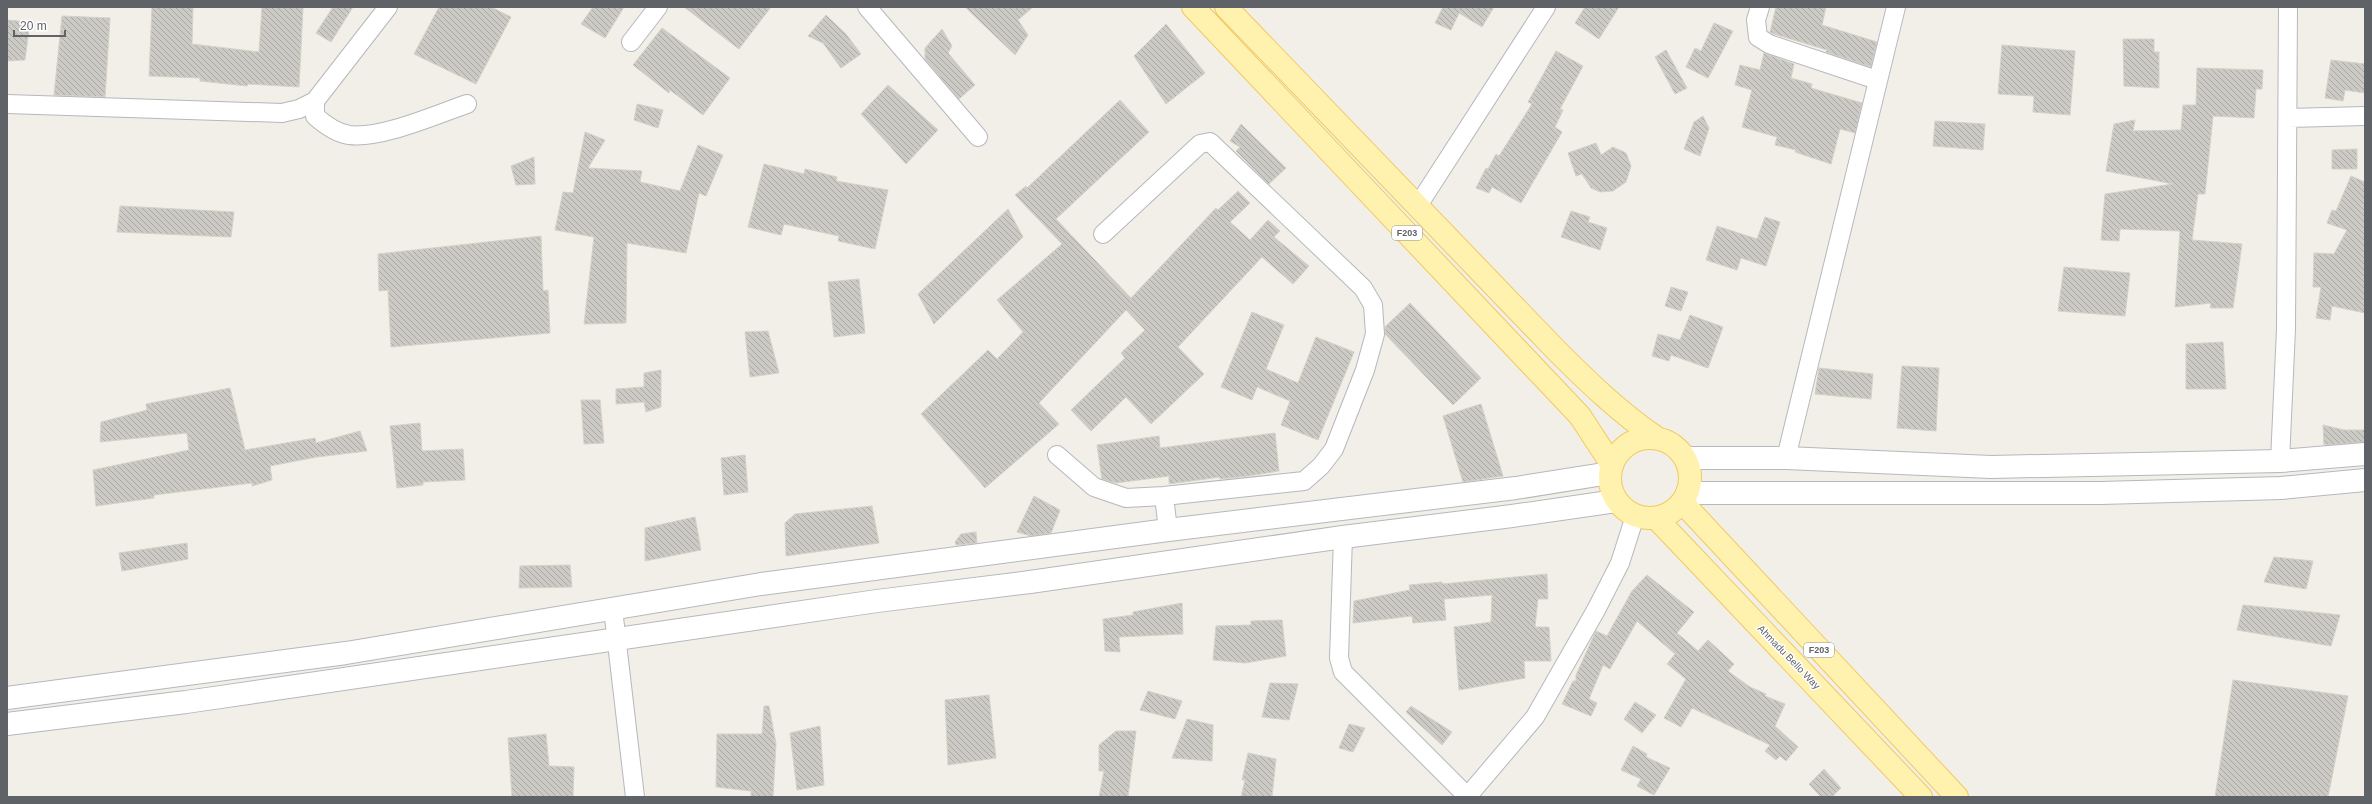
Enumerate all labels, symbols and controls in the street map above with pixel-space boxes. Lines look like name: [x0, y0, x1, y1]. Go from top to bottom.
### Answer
scale bar: [14, 12, 65, 38]
text: 20 m: [20, 19, 47, 33]
road number: F203: [1392, 226, 1422, 240]
street label: Ahmadu Bello Way: [1756, 623, 1822, 691]
road number: F203: [1804, 643, 1834, 657]

